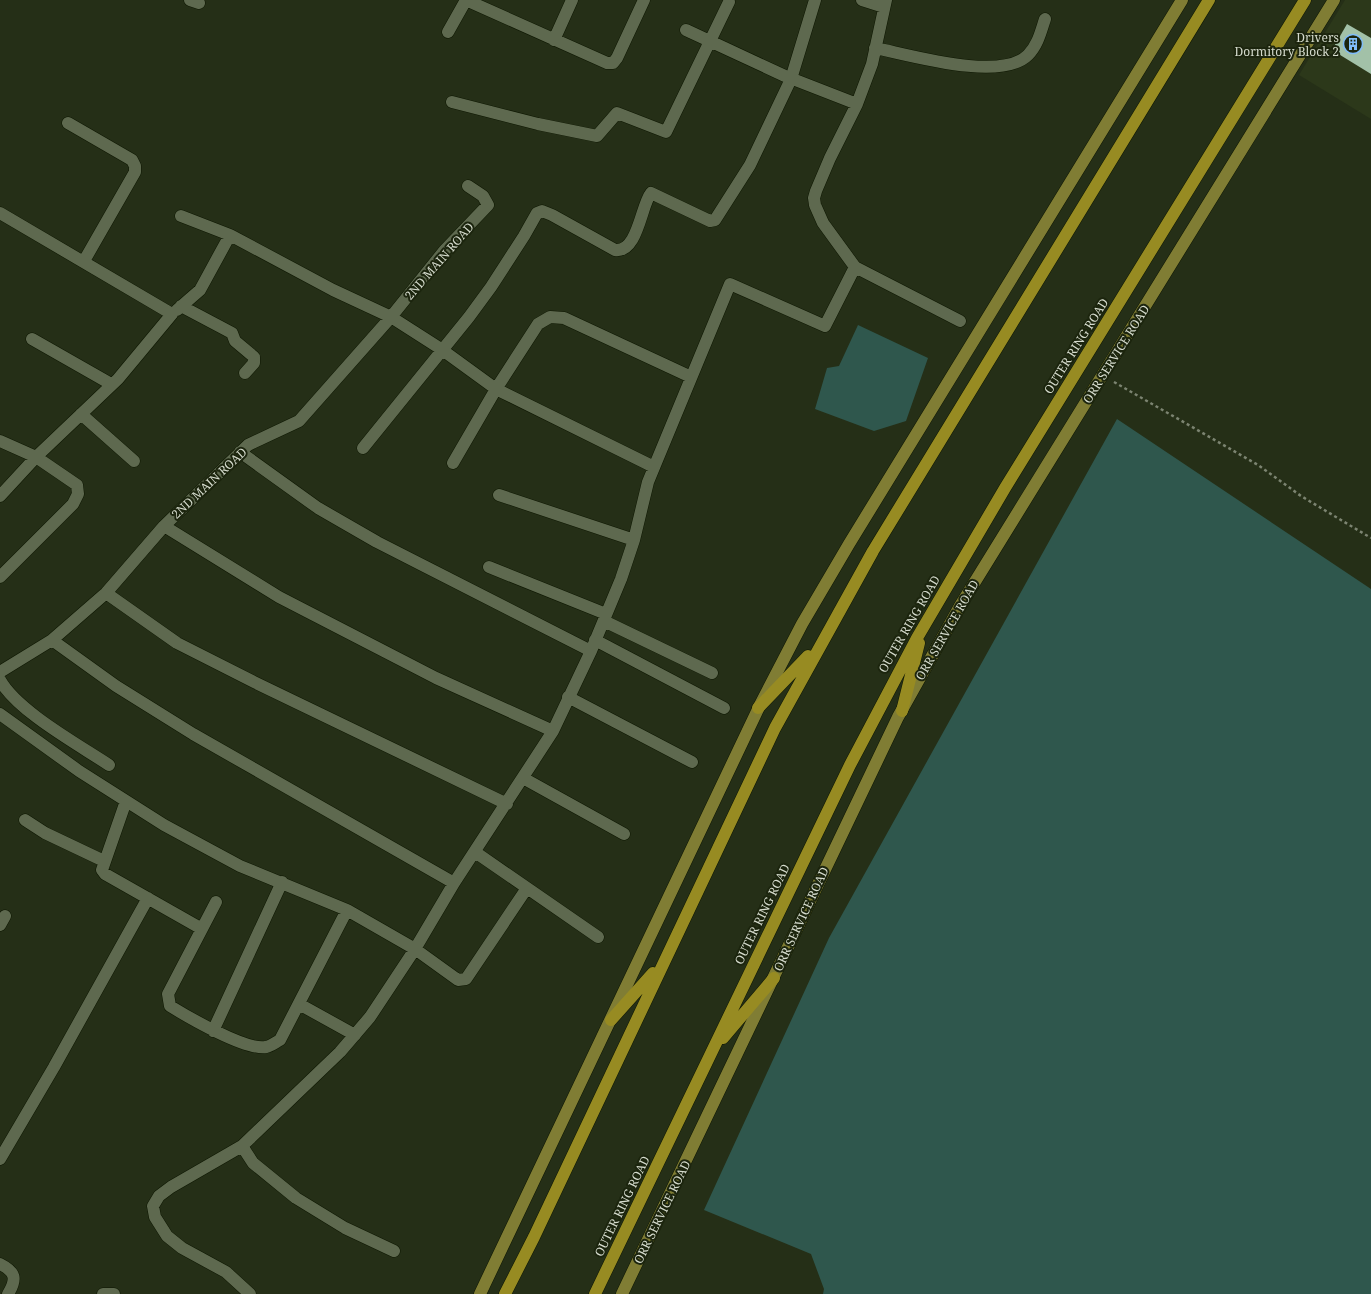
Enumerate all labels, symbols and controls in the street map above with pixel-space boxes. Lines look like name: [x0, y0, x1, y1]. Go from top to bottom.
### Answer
place label: Drivers Dormitory Block 2: [1235, 29, 1339, 60]
building icon: Drivers Dormitory Block 2: [1342, 33, 1364, 55]
street label: 2ND MAIN ROAD: [401, 218, 478, 303]
street label: OUTER RING ROAD: [1040, 295, 1112, 397]
street label: ORR SERVICE ROAD: [1079, 301, 1153, 407]
street label: 2ND MAIN ROAD: [168, 443, 251, 522]
street label: OUTER RING ROAD: [874, 572, 944, 676]
street label: ORR SERVICE ROAD: [911, 576, 983, 683]
street label: OUTER RING ROAD: [730, 861, 794, 967]
street label: ORR SERVICE ROAD: [769, 864, 833, 974]
street label: OUTER RING ROAD: [590, 1153, 654, 1259]
street label: ORR SERVICE ROAD: [630, 1157, 695, 1267]

